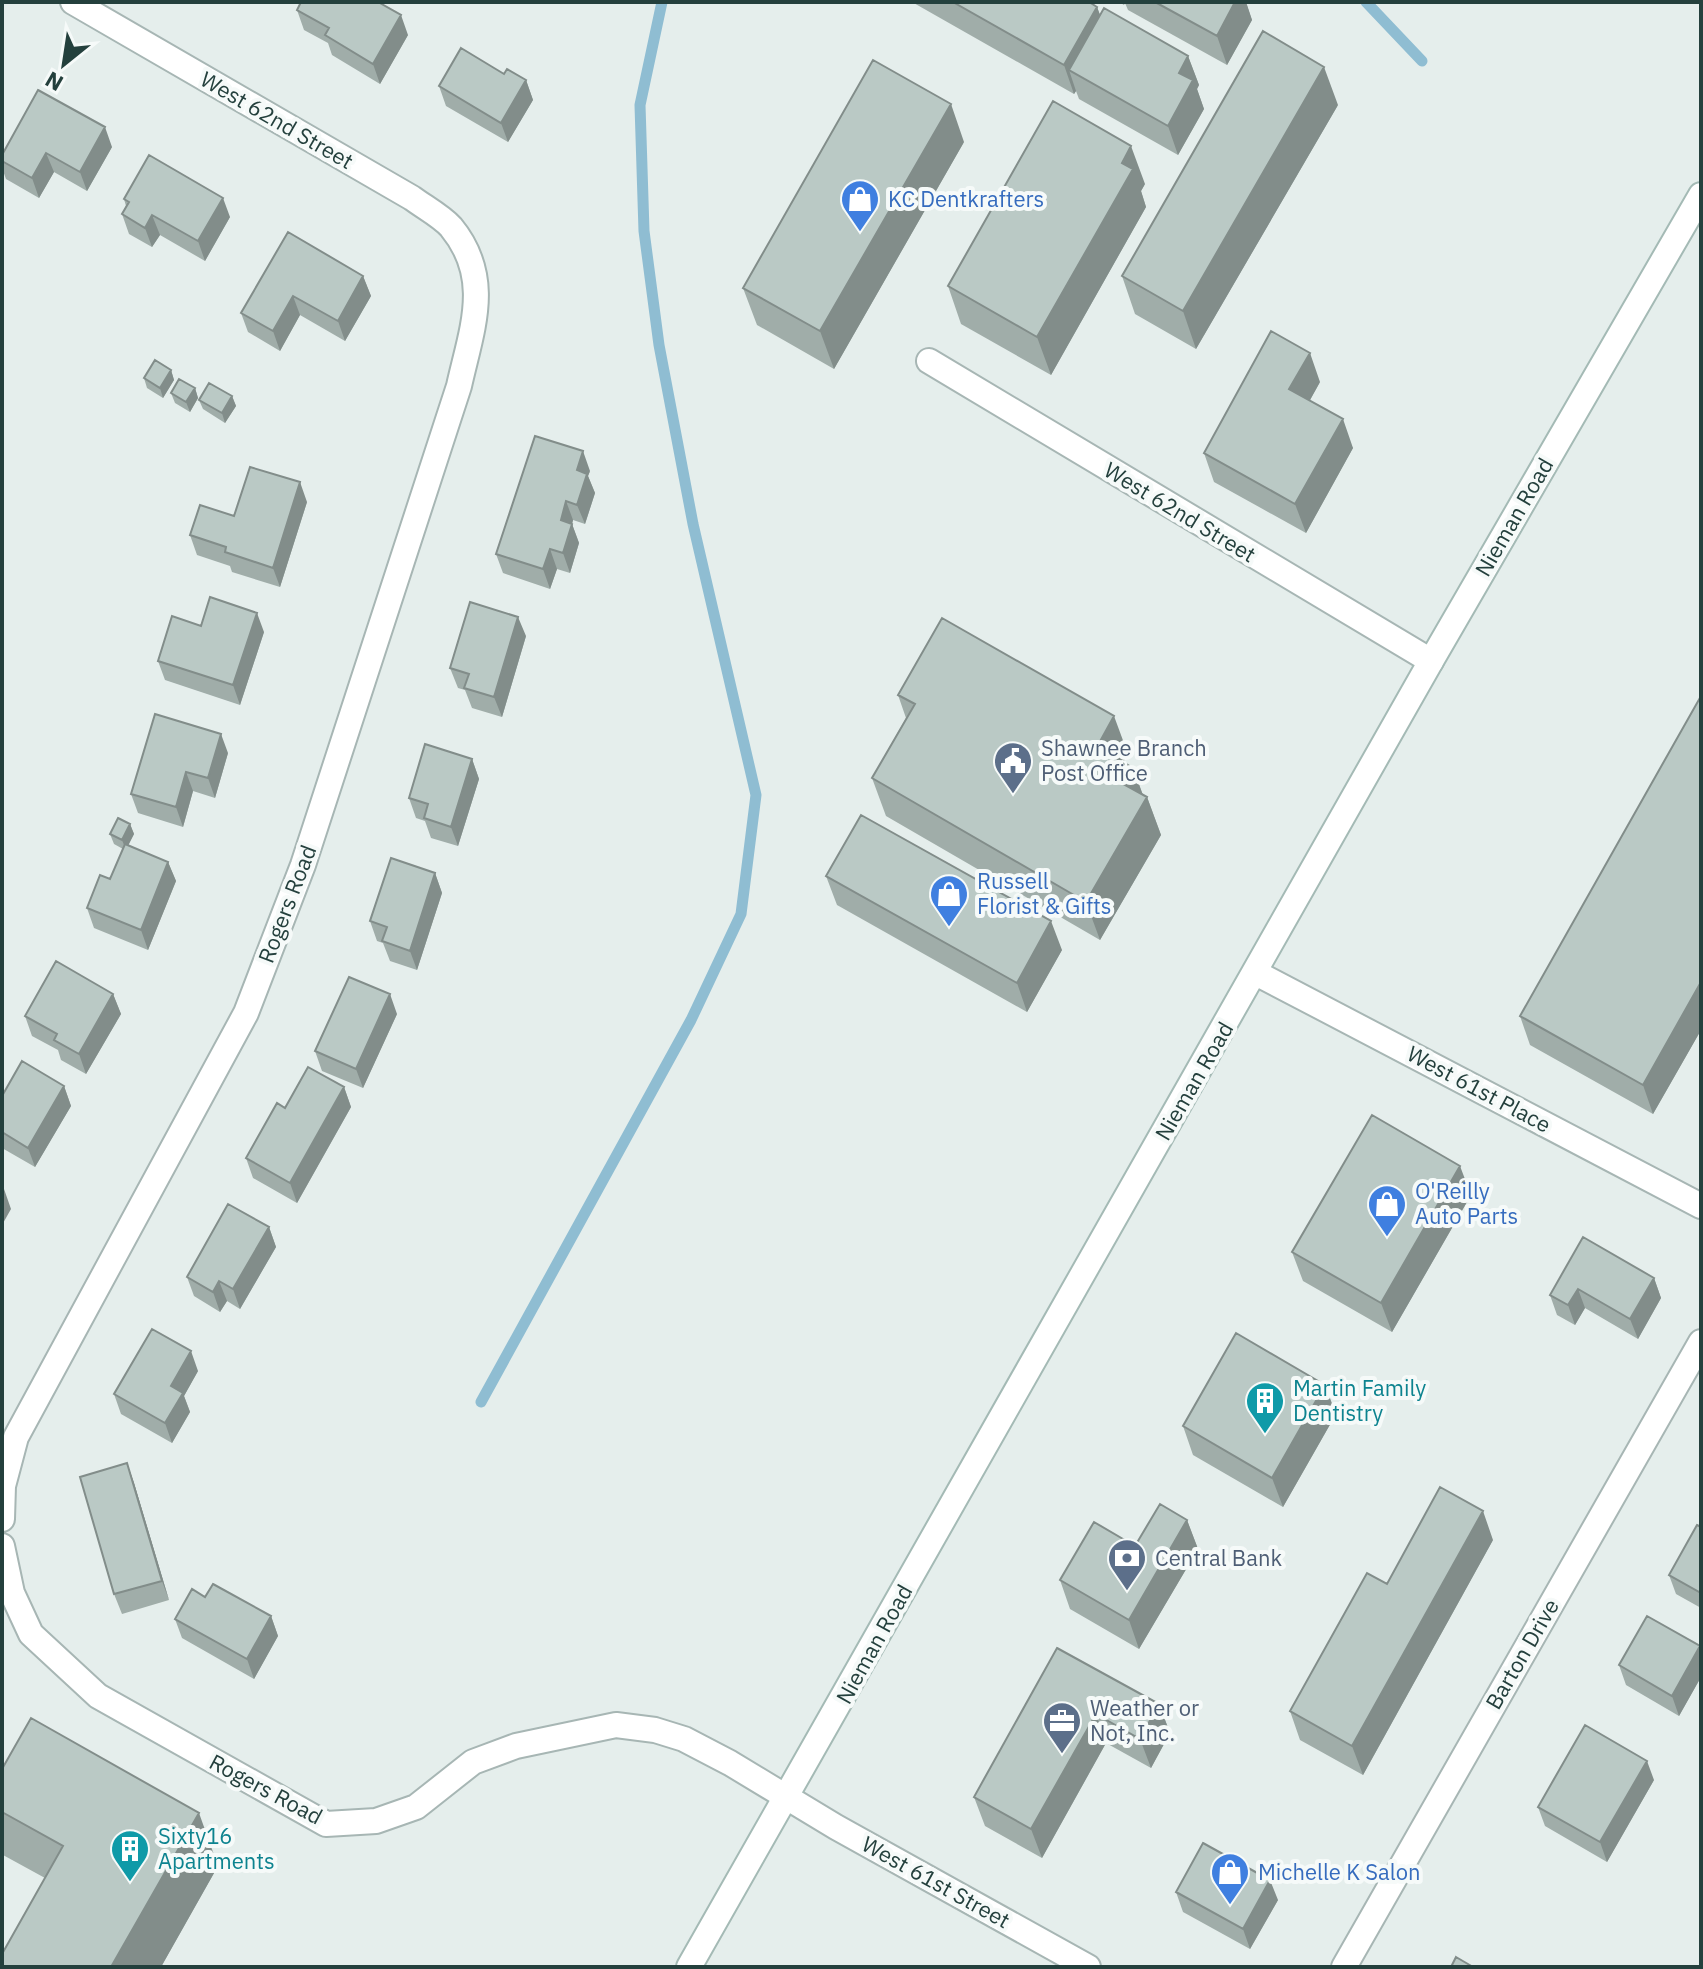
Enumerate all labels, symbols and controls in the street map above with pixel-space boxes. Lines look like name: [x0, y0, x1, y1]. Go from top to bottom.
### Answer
north arrow: [24, 24, 104, 104]
street label: West 62nd Street: [196, 64, 359, 175]
text: N: [40, 65, 68, 98]
shop icon: KC Dentkrafters: [839, 178, 881, 233]
place label: KC Dentkrafters: [888, 184, 1044, 213]
street label: Nieman Road: [1468, 452, 1559, 581]
street label: West 62nd Street: [1099, 455, 1261, 568]
place label: Shawnee Branch Post Office: [1041, 733, 1207, 787]
public building icon: Shawnee Branch Post Office: [992, 740, 1034, 795]
street label: Rogers Road: [251, 841, 322, 967]
place label: Russell Florist & Gifts: [977, 866, 1111, 920]
shop icon: Russell Florist & Gifts: [928, 873, 970, 928]
street label: Nieman Road: [1148, 1016, 1239, 1145]
street label: West 61st Place: [1402, 1038, 1556, 1139]
place label: O'Reilly Auto Parts: [1415, 1176, 1518, 1230]
shop icon: O'Reilly Auto Parts: [1366, 1183, 1408, 1238]
place label: Martin Family Dentistry: [1293, 1373, 1426, 1427]
building icon: Martin Family Dentistry: [1244, 1380, 1286, 1435]
bank icon: Central Bank: [1106, 1537, 1148, 1592]
place label: Central Bank: [1155, 1543, 1282, 1572]
street label: Nieman Road: [829, 1579, 918, 1709]
street label: Barton Drive: [1478, 1593, 1565, 1714]
place label: Weather or Not, Inc.: [1090, 1693, 1199, 1747]
office icon: Weather or Not, Inc.: [1041, 1700, 1083, 1755]
street label: Rogers Road: [205, 1747, 328, 1831]
place label: Sixty16 Apartments: [158, 1821, 275, 1875]
building icon: Sixty16 Apartments: [109, 1828, 151, 1883]
street label: West 61st Street: [857, 1829, 1015, 1934]
shop icon: Michelle K Salon: [1209, 1851, 1251, 1906]
place label: Michelle K Salon: [1258, 1857, 1421, 1886]

